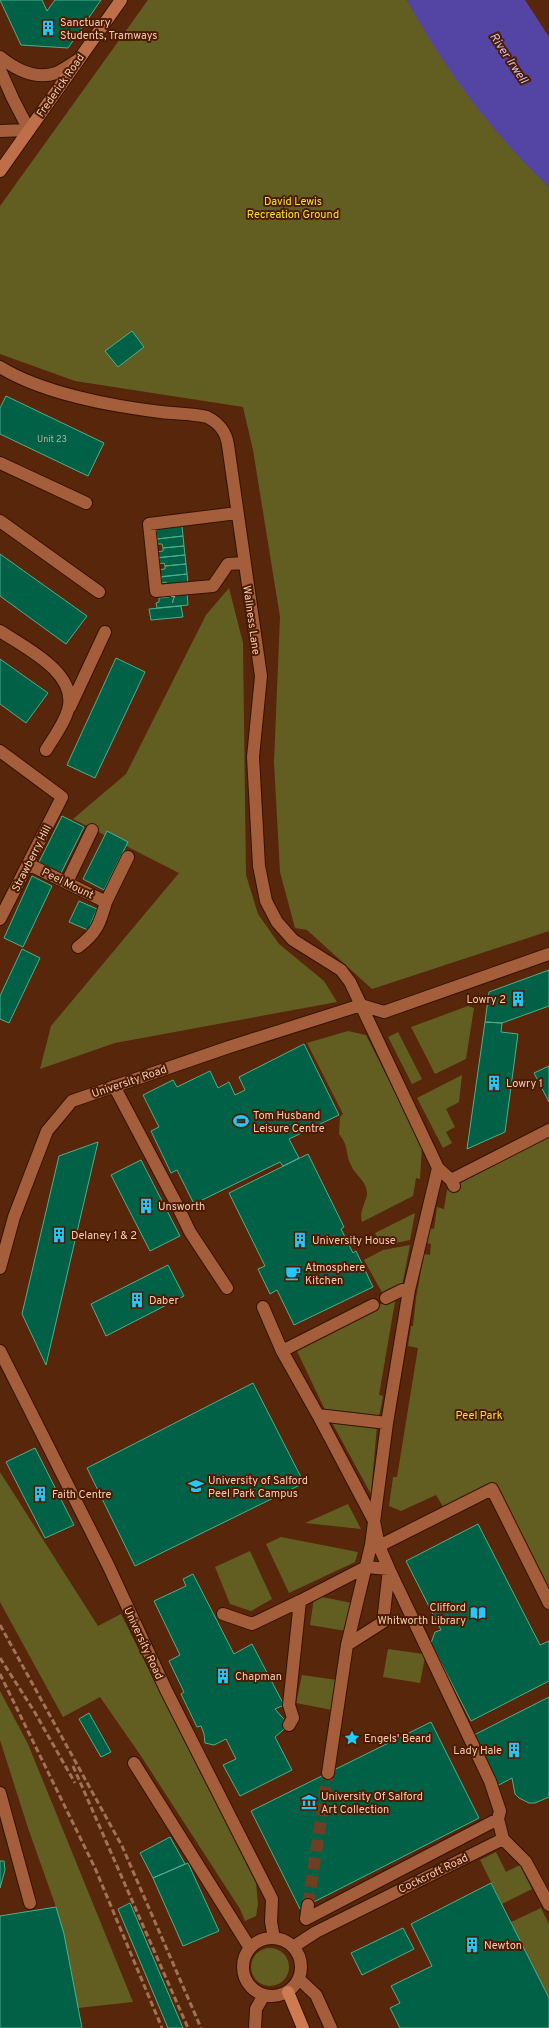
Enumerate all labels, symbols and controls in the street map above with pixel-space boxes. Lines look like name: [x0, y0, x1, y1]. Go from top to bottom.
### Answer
place label: Sanctuary Students, Tramways: [60, 16, 158, 43]
building icon: Sanctuary Students, Tramways: [39, 19, 57, 37]
water label: River Irwell: [485, 30, 532, 88]
street label: Frederick Road: [34, 51, 88, 120]
park label: David Lewis Recreation Ground: [247, 195, 339, 222]
house number: Unit 23: [37, 434, 67, 445]
street label: Wallness Lane: [239, 585, 263, 656]
house number: 7: [171, 595, 176, 606]
street label: Strawberry Hill: [9, 823, 55, 894]
street label: Peel Mount: [39, 865, 96, 902]
building icon: Lowry 2: [509, 990, 527, 1008]
place label: Lowry 2: [466, 993, 506, 1007]
street label: University Road: [90, 1063, 169, 1101]
building icon: Lowry 1: [485, 1074, 503, 1092]
place label: Lowry 1: [506, 1077, 543, 1091]
place label: Tom Husband Leisure Centre: [253, 1109, 325, 1136]
sports icon: Tom Husband Leisure Centre: [232, 1112, 250, 1130]
building icon: Unsworth: [137, 1197, 155, 1215]
place label: Unsworth: [158, 1200, 205, 1214]
building icon: Delaney 1 & 2: [50, 1226, 68, 1244]
place label: Delaney 1 & 2: [71, 1229, 137, 1243]
building icon: University House: [291, 1231, 309, 1249]
place label: University House: [312, 1234, 396, 1248]
place label: Atmosphere Kitchen: [305, 1261, 365, 1288]
cafe icon: Atmosphere Kitchen: [284, 1264, 302, 1282]
building icon: Daber: [128, 1291, 146, 1309]
place label: Daber: [149, 1294, 179, 1308]
park label: Peel Park: [455, 1409, 503, 1423]
place label: University of Salford Peel Park Campus: [208, 1474, 308, 1501]
school or university icon: University of Salford Peel Park Campus: [187, 1477, 205, 1495]
building icon: Faith Centre: [31, 1485, 49, 1503]
place label: Faith Centre: [52, 1488, 112, 1502]
place label: Clifford Whitworth Library: [378, 1601, 466, 1628]
library icon: Clifford Whitworth Library: [469, 1604, 487, 1622]
street label: University Road: [120, 1605, 166, 1682]
building icon: Chapman: [214, 1667, 232, 1685]
place label: Chapman: [235, 1670, 282, 1684]
place icon: Engels' Beard: [343, 1729, 361, 1747]
place label: Engels' Beard: [364, 1732, 431, 1746]
building icon: Lady Hale: [505, 1741, 523, 1759]
place label: Lady Hale: [453, 1744, 502, 1758]
place label: University Of Salford Art Collection: [321, 1790, 423, 1817]
museum icon: University Of Salford Art Collection: [300, 1793, 318, 1811]
street label: Cockcroft Road: [396, 1851, 471, 1897]
building icon: Newton: [463, 1936, 481, 1954]
place label: Newton: [484, 1939, 522, 1953]

